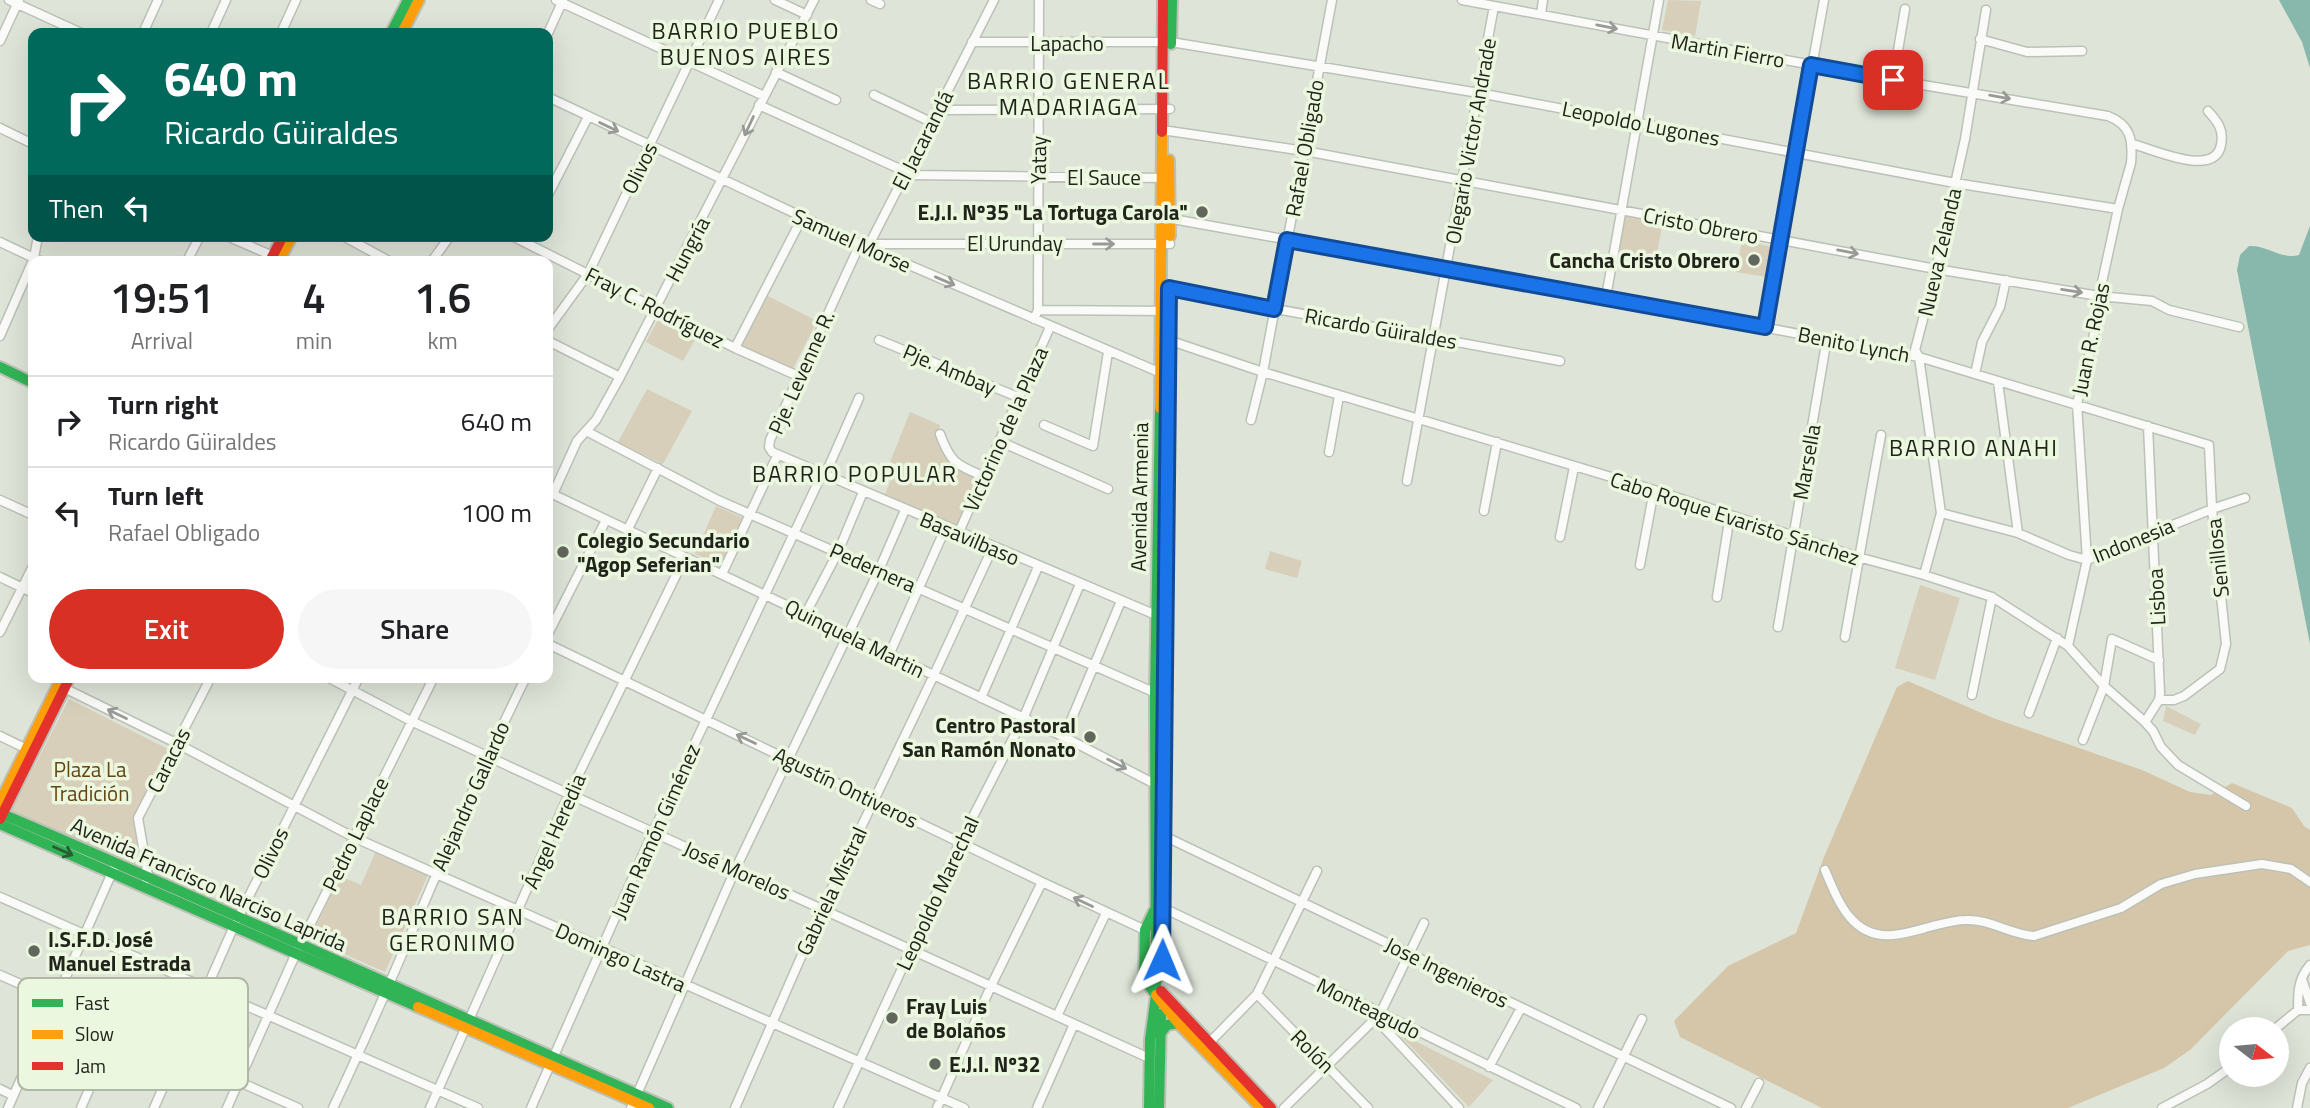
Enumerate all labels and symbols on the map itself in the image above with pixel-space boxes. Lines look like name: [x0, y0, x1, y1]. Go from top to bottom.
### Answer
district label: BARRIO PUEBLO BUENOS AIRES: [652, 13, 840, 74]
one-way arrow: [1595, 21, 1618, 35]
street label: Martin Fierro: [1669, 24, 1787, 76]
street label: Lapacho: [1030, 27, 1104, 59]
street label: Olegario Victor Andrade: [1436, 35, 1504, 247]
pin: [1863, 50, 1923, 110]
district label: BARRIO GENERAL MADARIAGA: [967, 63, 1171, 124]
street label: Rafael Obligado: [1276, 77, 1332, 219]
street label: El Jacarandá: [883, 84, 961, 195]
one-way arrow: [1988, 91, 2011, 104]
street label: Leopoldo Lugones: [1559, 92, 1723, 154]
one-way arrow: [742, 115, 755, 136]
one-way arrow: [598, 121, 619, 134]
street label: Yatay: [1022, 136, 1054, 184]
street label: Olivos: [613, 137, 665, 199]
street label: El Sauce: [1067, 161, 1141, 193]
street label: Nueva Zelanda: [1909, 184, 1969, 319]
place label: E.J.I. Nº35 "La Tortuga Carola": [918, 196, 1188, 228]
street label: Cristo Obrero: [1641, 198, 1761, 252]
street label: Samuel Morse: [788, 200, 916, 280]
marker: E.J.I. Nº35 "La Tortuga Carola": [1194, 204, 1210, 220]
street label: Hungría: [656, 210, 718, 287]
street label: El Urunday: [967, 227, 1063, 259]
one-way arrow: [1092, 237, 1115, 251]
place label: Cancha Cristo Obrero: [1549, 244, 1740, 276]
one-way arrow: [1836, 246, 1859, 259]
marker: Cancha Cristo Obrero: [1746, 252, 1762, 268]
street label: Fray C. Rodríguez: [580, 258, 730, 356]
one-way arrow: [934, 275, 955, 288]
street label: Juan R. Rojas: [2062, 280, 2118, 398]
one-way arrow: [2060, 285, 2083, 298]
street label: Ricardo Güiraldes: [1302, 299, 1460, 357]
street label: Pje. Levenne R.: [759, 305, 843, 439]
street label: Benito Lynch: [1795, 317, 1913, 371]
street label: Pje. Ambay: [898, 335, 1002, 403]
street label: Victorino de la Plaza: [954, 341, 1056, 517]
street label: Marsella: [1784, 421, 1828, 502]
street label: Avenida Armenia: [1122, 422, 1156, 572]
district label: BARRIO ANAHI: [1889, 430, 2059, 465]
district label: BARRIO POPULAR: [752, 456, 958, 491]
street label: Cabo Roque Evaristo Sánchez: [1606, 463, 1864, 573]
street label: Basavilbaso: [915, 503, 1025, 573]
street label: Indonesia: [2087, 509, 2179, 571]
street label: Senillosa: [2197, 517, 2237, 599]
place label: Colegio Secundario "Agop Seferian": [577, 524, 750, 580]
street label: Pedernera: [825, 534, 922, 600]
marker: Colegio Secundario "Agop Seferian": [555, 544, 571, 560]
street label: Lisboa: [2139, 567, 2173, 626]
street label: Quinquela Martin: [780, 590, 930, 686]
one-way arrow: [107, 706, 128, 720]
place label: Centro Pastoral San Ramón Nonato: [902, 709, 1076, 765]
street label: Alejandro Gallardo: [423, 716, 517, 876]
street label: Caracas: [138, 722, 198, 798]
marker: Centro Pastoral San Ramón Nonato: [1082, 729, 1098, 745]
one-way arrow: [736, 732, 757, 745]
street label: Juan Ramón Giménez: [602, 738, 708, 924]
street label: Agustín Ontiveros: [768, 738, 924, 836]
park label: Plaza La Tradición: [51, 753, 129, 809]
one-way arrow: [1107, 758, 1127, 772]
street label: Ángel Heredia: [514, 768, 594, 894]
street label: Pedro Laplace: [314, 771, 396, 897]
street label: Avenida Francisco Narciso Laprida: [66, 809, 352, 960]
street label: Leopoldo Marechal: [887, 811, 987, 975]
street label: Gabriela Mistral: [787, 821, 875, 961]
street label: Olivos: [244, 822, 296, 884]
street label: José Morelos: [678, 832, 796, 908]
one-way arrow: [51, 845, 73, 858]
one-way arrow: [1073, 895, 1094, 908]
district label: BARRIO SAN GERONIMO: [381, 899, 525, 960]
street label: Domingo Lastra: [551, 914, 692, 1000]
place label: I.S.F.D. José Manuel Estrada: [48, 923, 191, 979]
position arrow: [1125, 923, 1199, 997]
street label: Jose Ingenieros: [1380, 928, 1514, 1016]
marker: I.S.F.D. José Manuel Estrada: [26, 943, 42, 959]
street label: Monteagudo: [1311, 969, 1427, 1047]
legend: [18, 978, 248, 1090]
text: Fast: [75, 988, 110, 1017]
place label: Fray Luis de Bolaños: [906, 990, 1006, 1046]
marker: Fray Luis de Bolaños: [884, 1010, 900, 1026]
north arrow: [2219, 1017, 2289, 1087]
text: Slow: [75, 1019, 114, 1048]
street label: Rolón: [1284, 1022, 1342, 1080]
place label: E.J.I. Nº32: [949, 1048, 1041, 1080]
text: Jam: [75, 1051, 106, 1080]
marker: E.J.I. Nº32: [927, 1056, 943, 1072]

